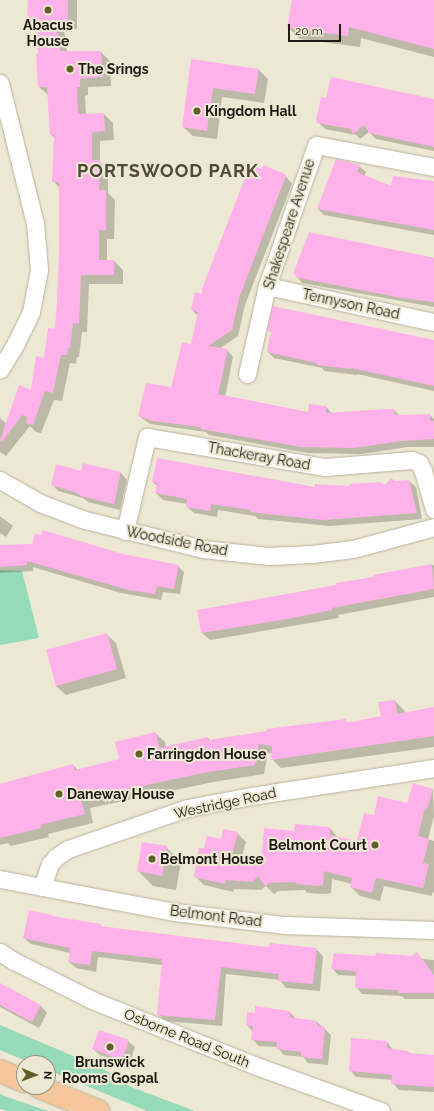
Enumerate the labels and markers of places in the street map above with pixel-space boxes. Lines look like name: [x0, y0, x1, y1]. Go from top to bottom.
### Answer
marker: Abacus House: [43, 5, 53, 15]
place label: Abacus House: [23, 17, 73, 50]
place label: The Srings: [78, 61, 149, 77]
marker: The Srings: [65, 64, 75, 74]
place label: Kingdom Hall: [205, 103, 296, 119]
marker: Kingdom Hall: [192, 106, 202, 116]
place label: Farringdon House: [147, 746, 266, 762]
marker: Farringdon House: [134, 749, 144, 759]
place label: Daneway House: [67, 786, 175, 802]
marker: Daneway House: [54, 789, 64, 799]
place label: Belmont Court: [268, 837, 367, 853]
marker: Belmont Court: [370, 840, 380, 850]
place label: Belmont House: [160, 851, 264, 867]
marker: Belmont House: [147, 854, 157, 864]
marker: Brunswick Rooms Gospal: [105, 1042, 115, 1052]
place label: Brunswick Rooms Gospal: [62, 1054, 158, 1086]

